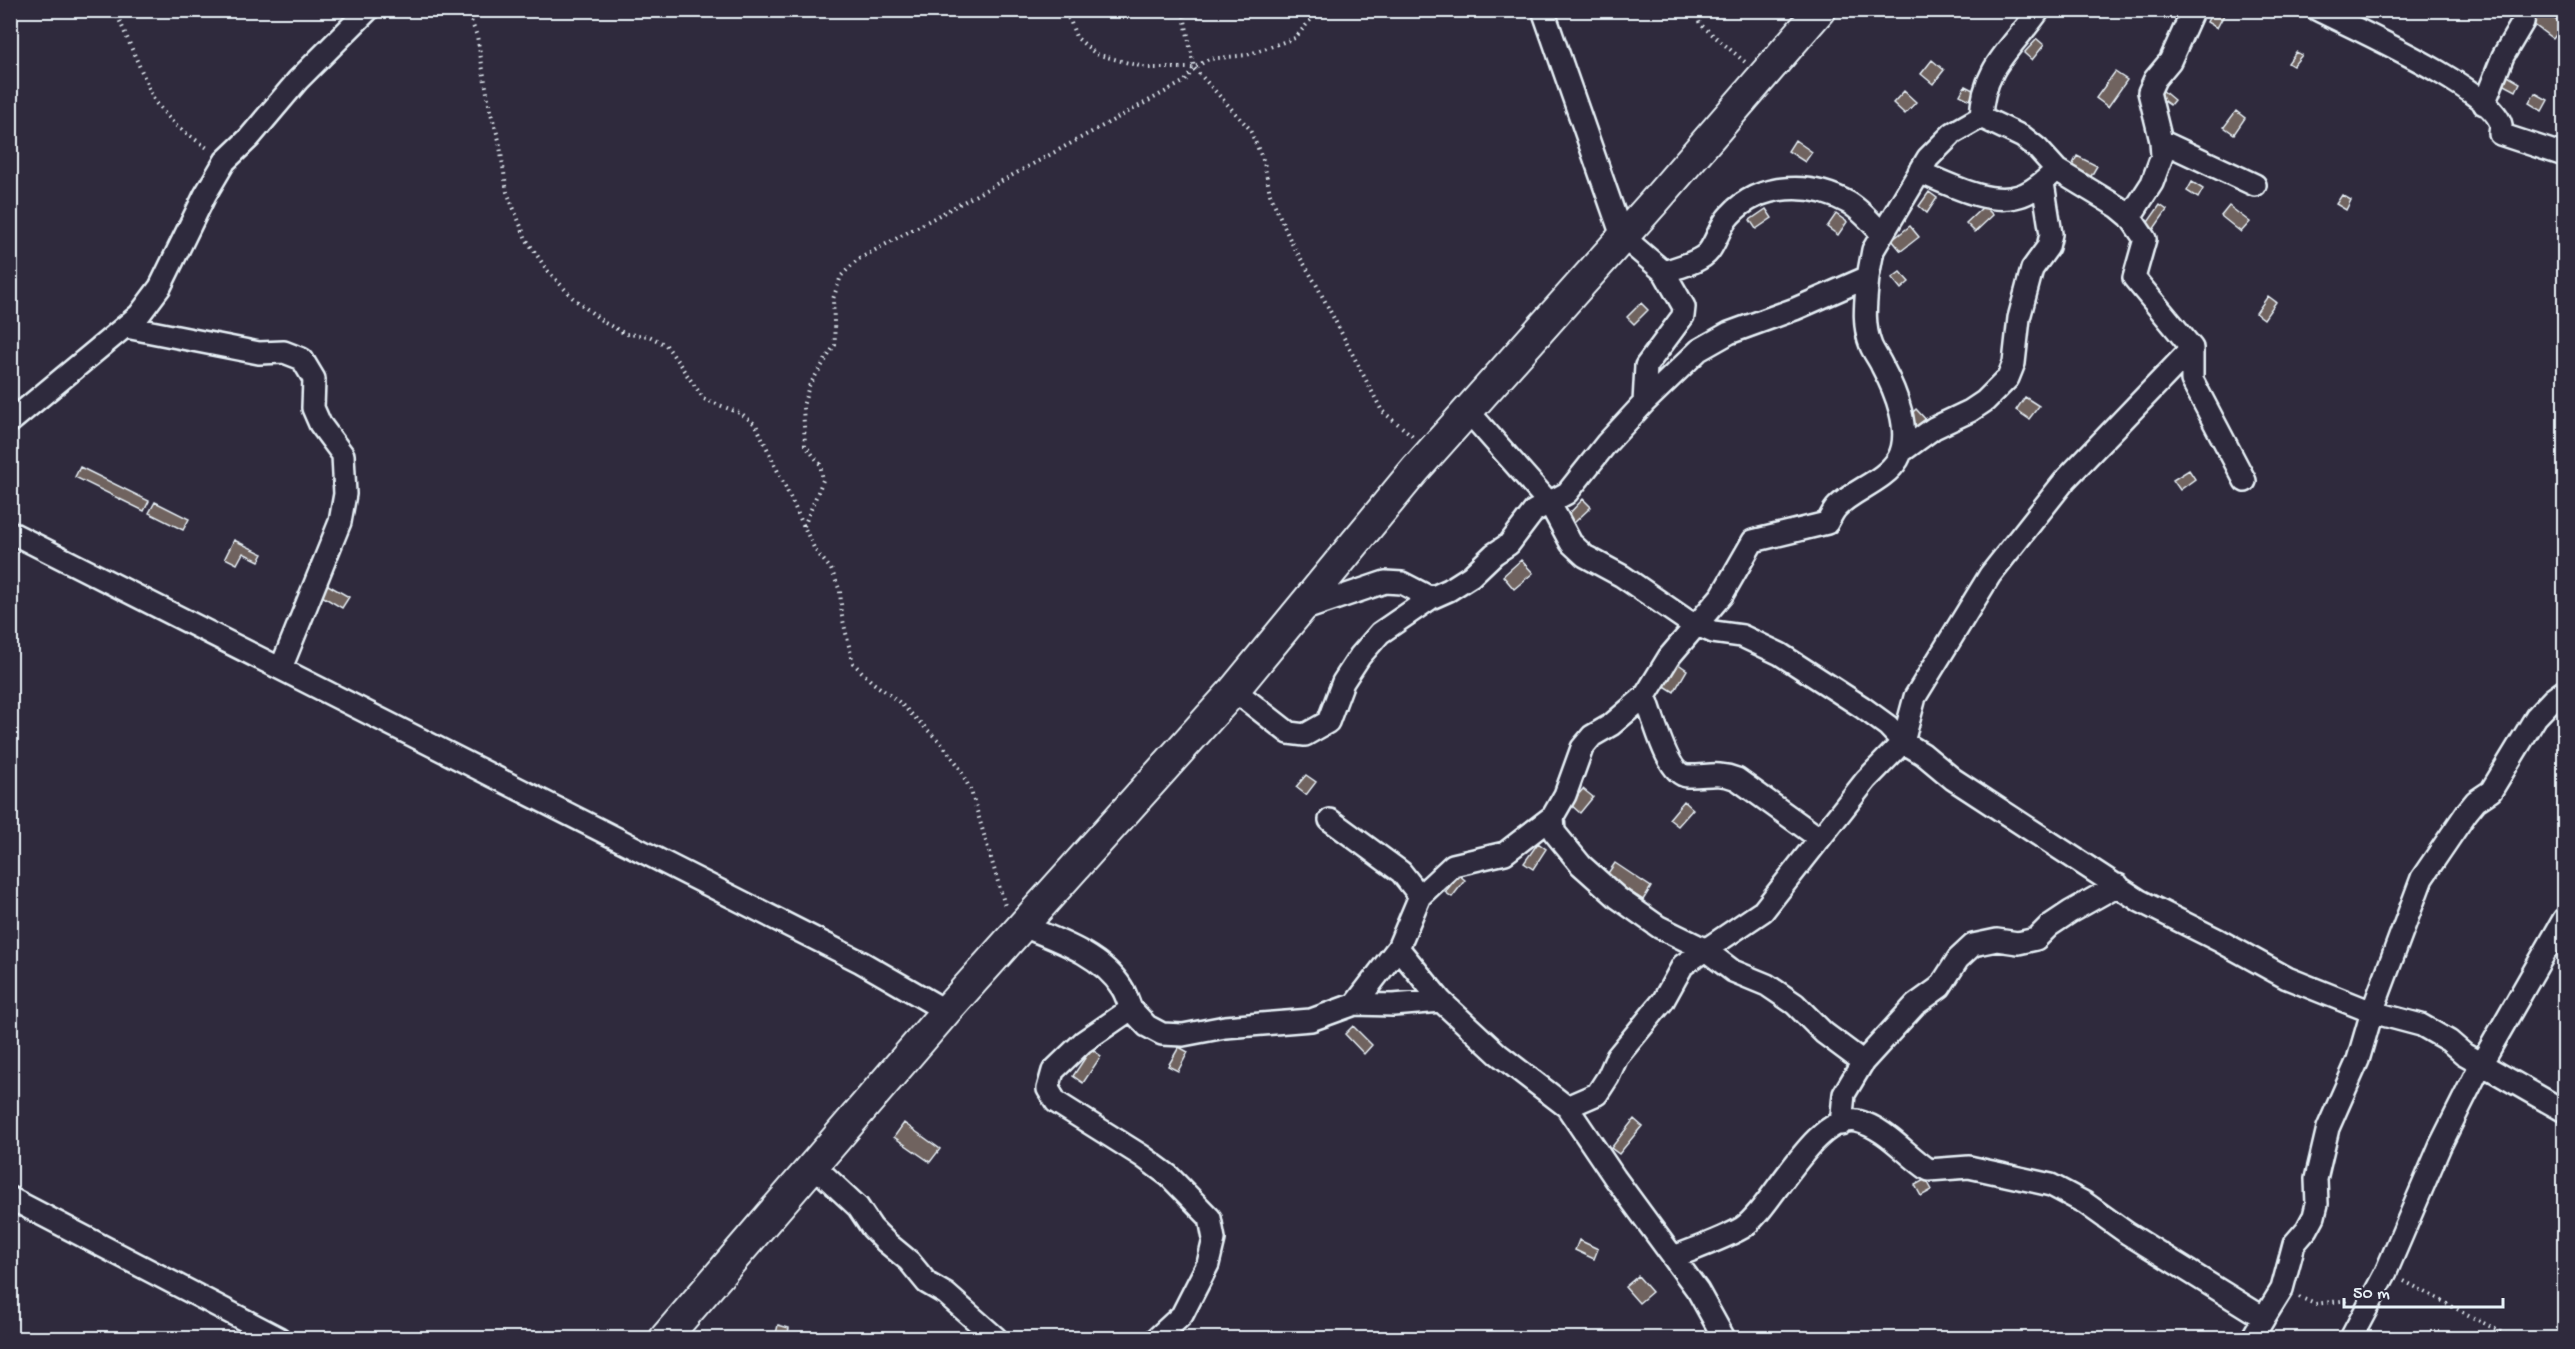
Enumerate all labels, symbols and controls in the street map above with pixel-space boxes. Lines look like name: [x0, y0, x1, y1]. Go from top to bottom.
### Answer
scale bar: [2344, 1271, 2503, 1309]
text: 50 m: [2353, 1284, 2390, 1305]

